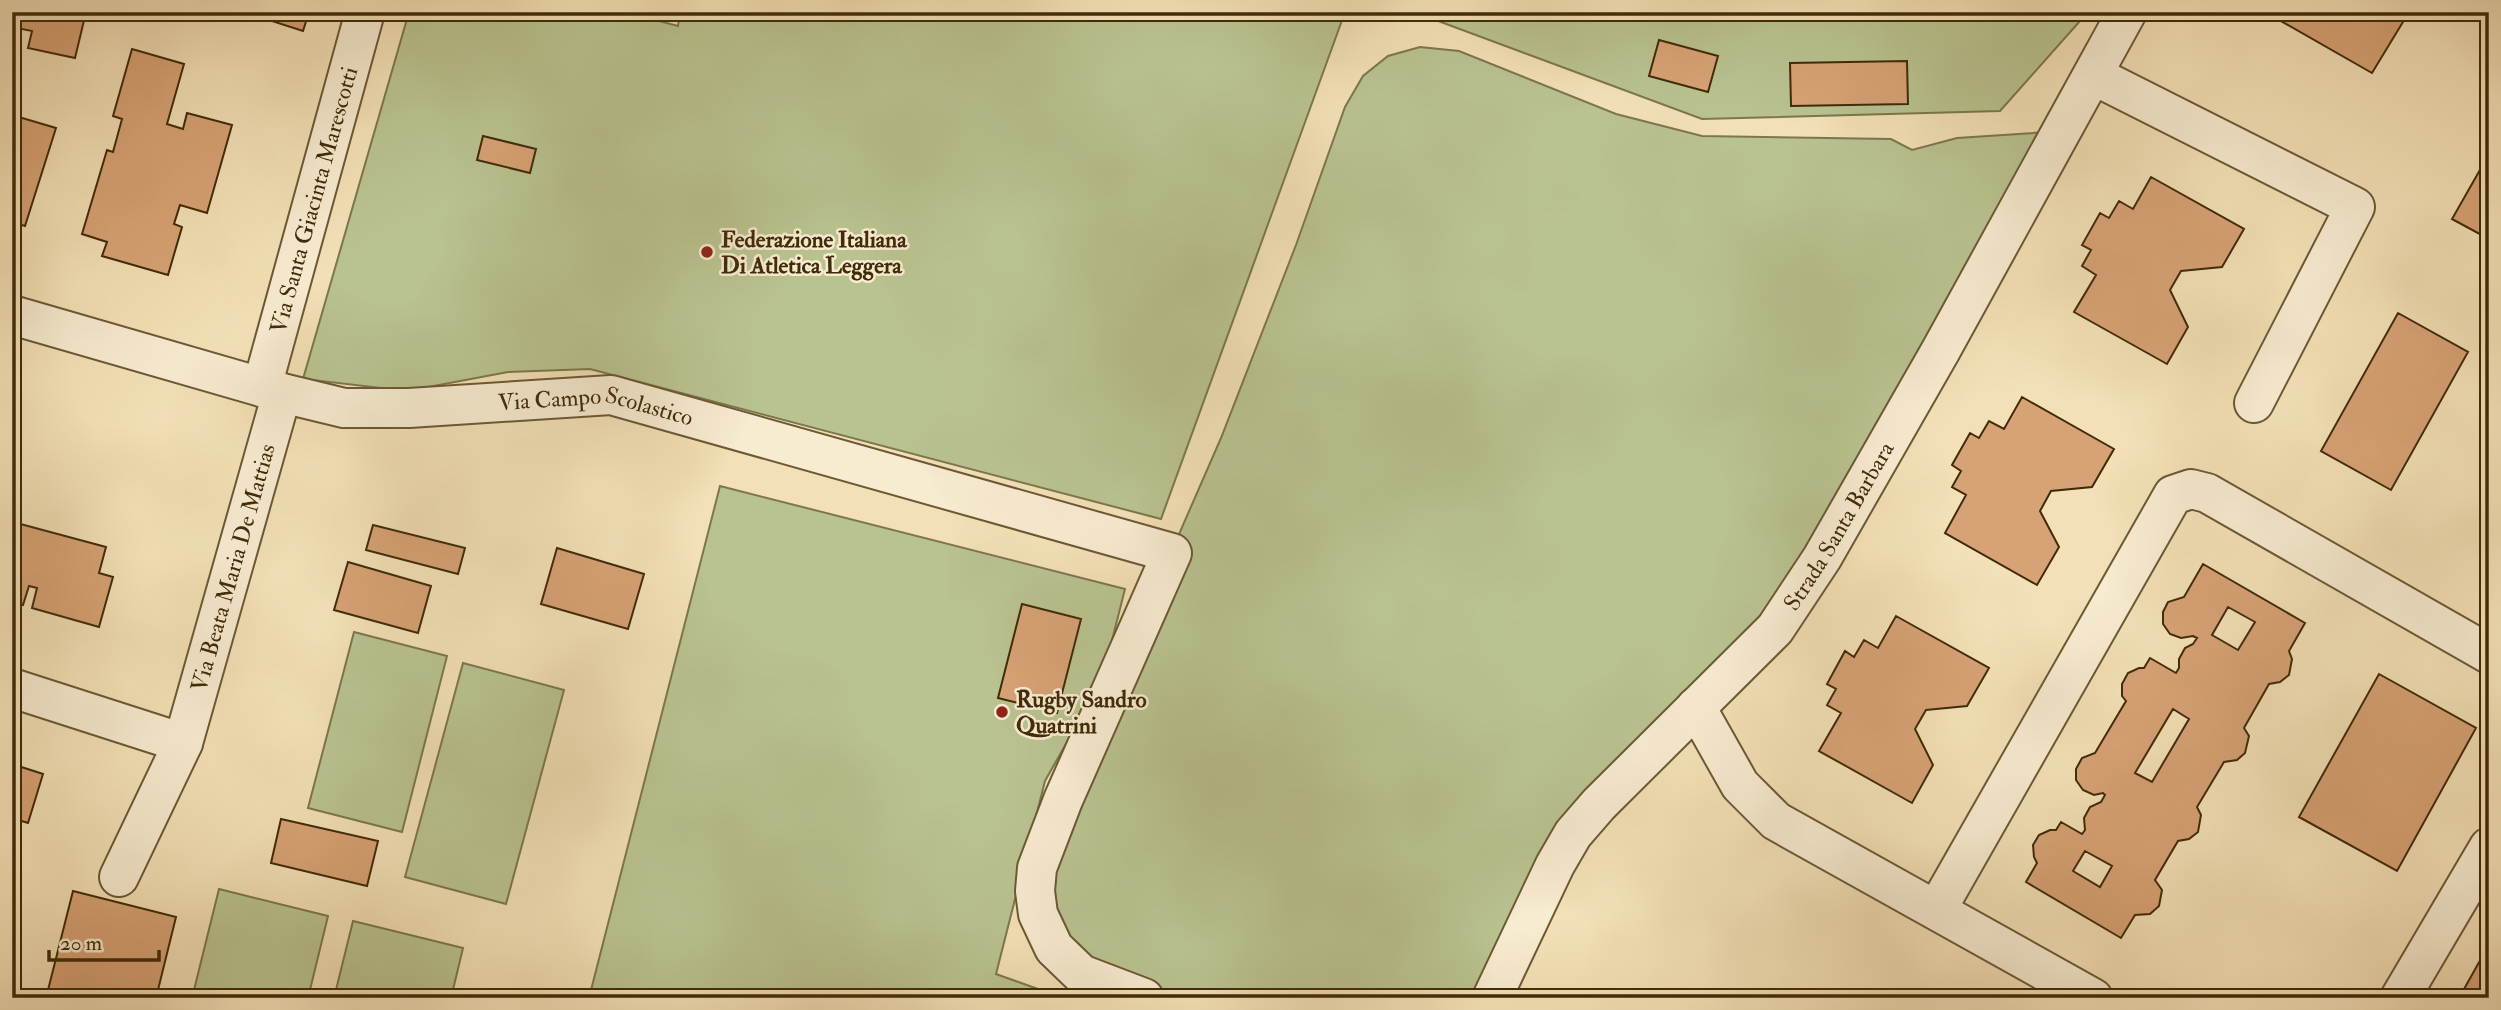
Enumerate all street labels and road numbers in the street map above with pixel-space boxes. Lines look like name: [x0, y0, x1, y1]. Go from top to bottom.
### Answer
street label: Via Santa Giacinta Marescotti: [263, 64, 364, 337]
street label: Via Campo Scolastico: [497, 380, 696, 432]
street label: Strada Santa Barbara: [1777, 436, 1901, 616]
street label: Via Beata Maria De Mattias: [184, 440, 282, 695]

